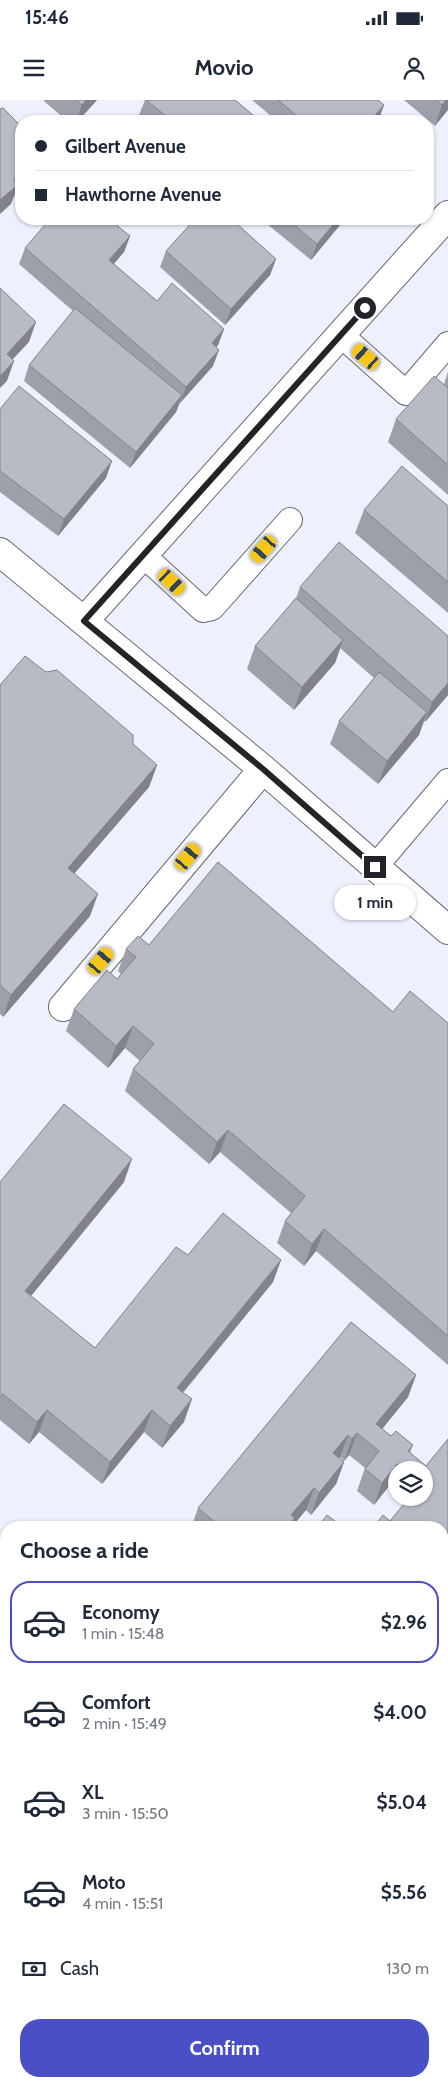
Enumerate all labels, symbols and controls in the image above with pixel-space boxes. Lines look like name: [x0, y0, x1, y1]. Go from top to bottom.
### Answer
text: 15:46: [25, 6, 69, 29]
icon: menu: [20, 54, 48, 82]
text: Movio: [194, 54, 254, 81]
icon: person: [400, 54, 428, 82]
text: Gilbert Avenue: [65, 135, 186, 158]
text: Hawthorne Avenue: [65, 183, 221, 206]
route start: [354, 297, 376, 319]
car: [349, 341, 382, 373]
car: [248, 533, 279, 565]
car: [155, 566, 188, 598]
car: [172, 841, 203, 873]
route end: [364, 856, 386, 878]
callout: 1 min: [334, 884, 416, 920]
text: 1 min: [357, 893, 393, 912]
car: [85, 945, 116, 977]
map controls: [388, 1461, 433, 1506]
button: layers: [388, 1461, 433, 1506]
text: Choose a ride: [20, 1537, 149, 1564]
icon: car: [22, 1600, 67, 1645]
text: Economy: [82, 1601, 160, 1624]
text: $2.96: [381, 1611, 427, 1634]
text: 1 min · 15:48: [82, 1624, 164, 1643]
icon: car: [22, 1690, 67, 1735]
text: Comfort: [82, 1691, 151, 1714]
text: $4.00: [373, 1701, 427, 1724]
text: 2 min · 15:49: [82, 1714, 167, 1733]
icon: car: [22, 1780, 67, 1825]
text: XL: [82, 1781, 103, 1804]
text: $5.04: [377, 1791, 427, 1814]
text: 3 min · 15:50: [82, 1804, 169, 1823]
icon: car: [22, 1870, 67, 1915]
text: Moto: [82, 1871, 126, 1894]
text: $5.56: [381, 1881, 427, 1904]
text: 4 min · 15:51: [82, 1894, 163, 1913]
icon: cash: [20, 1955, 48, 1983]
text: Cash: [60, 1957, 99, 1980]
text: 130 m: [386, 1959, 429, 1978]
button: Confirm: [20, 2019, 429, 2077]

